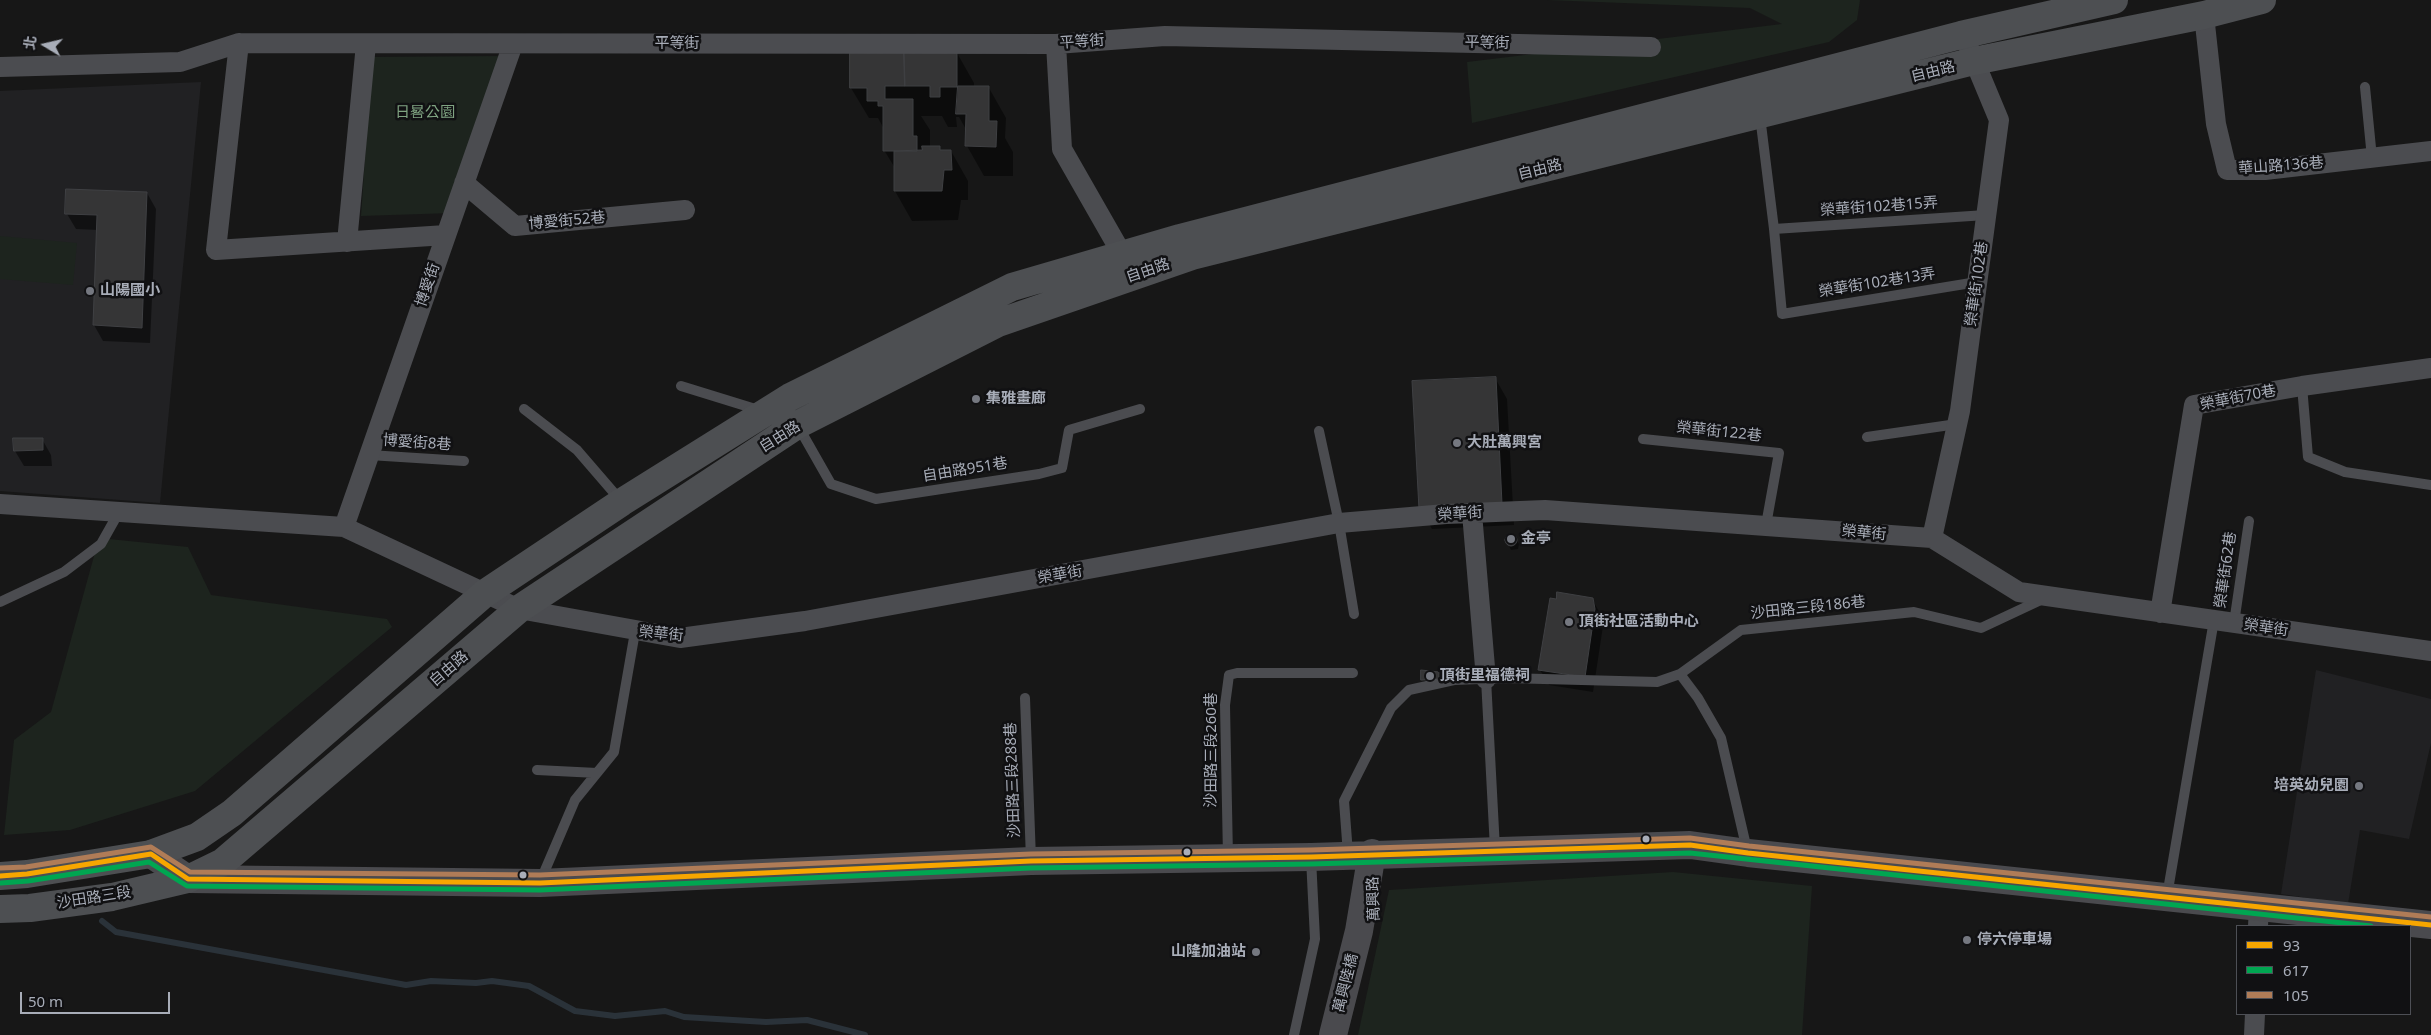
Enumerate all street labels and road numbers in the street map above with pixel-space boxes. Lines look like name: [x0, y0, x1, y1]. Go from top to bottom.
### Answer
street label: 平等街: [1059, 31, 1105, 53]
street label: 平等街: [1464, 34, 1510, 52]
street label: 平等街: [655, 35, 699, 53]
street label: 自由路: [1909, 58, 1957, 86]
street label: 華山路136巷: [2238, 154, 2324, 178]
street label: 自由路: [1516, 156, 1564, 184]
street label: 榮華街102巷15弄: [1820, 194, 1938, 220]
street label: 博愛街52巷: [528, 209, 606, 233]
street label: 榮華街102巷: [1962, 240, 1992, 328]
street label: 自由路: [1124, 255, 1172, 287]
street label: 博愛街: [412, 261, 444, 309]
street label: 榮華街102巷13弄: [1817, 265, 1937, 301]
street label: 榮華街70巷: [2198, 382, 2278, 414]
street label: 自由路: [756, 417, 804, 457]
street label: 榮華街122巷: [1675, 419, 1763, 445]
street label: 博愛街8巷: [382, 432, 452, 454]
street label: 自由路951巷: [921, 454, 1009, 486]
street label: 榮華街: [1437, 503, 1483, 525]
street label: 榮華街: [1841, 522, 1887, 544]
street label: 榮華街62巷: [2212, 531, 2240, 609]
street label: 榮華街: [1036, 562, 1084, 588]
street label: 沙田路三段186巷: [1750, 593, 1866, 623]
street label: 榮華街: [2242, 616, 2290, 640]
street label: 榮華街: [638, 623, 684, 645]
street label: 自由路: [426, 647, 472, 691]
street label: 沙田路三段260巷: [1203, 692, 1221, 808]
street label: 沙田路三段288巷: [1002, 722, 1024, 838]
street label: 萬興路: [1364, 876, 1384, 922]
street label: 沙田路三段: [56, 883, 132, 913]
street label: 萬興陸橋: [1330, 952, 1362, 1014]

